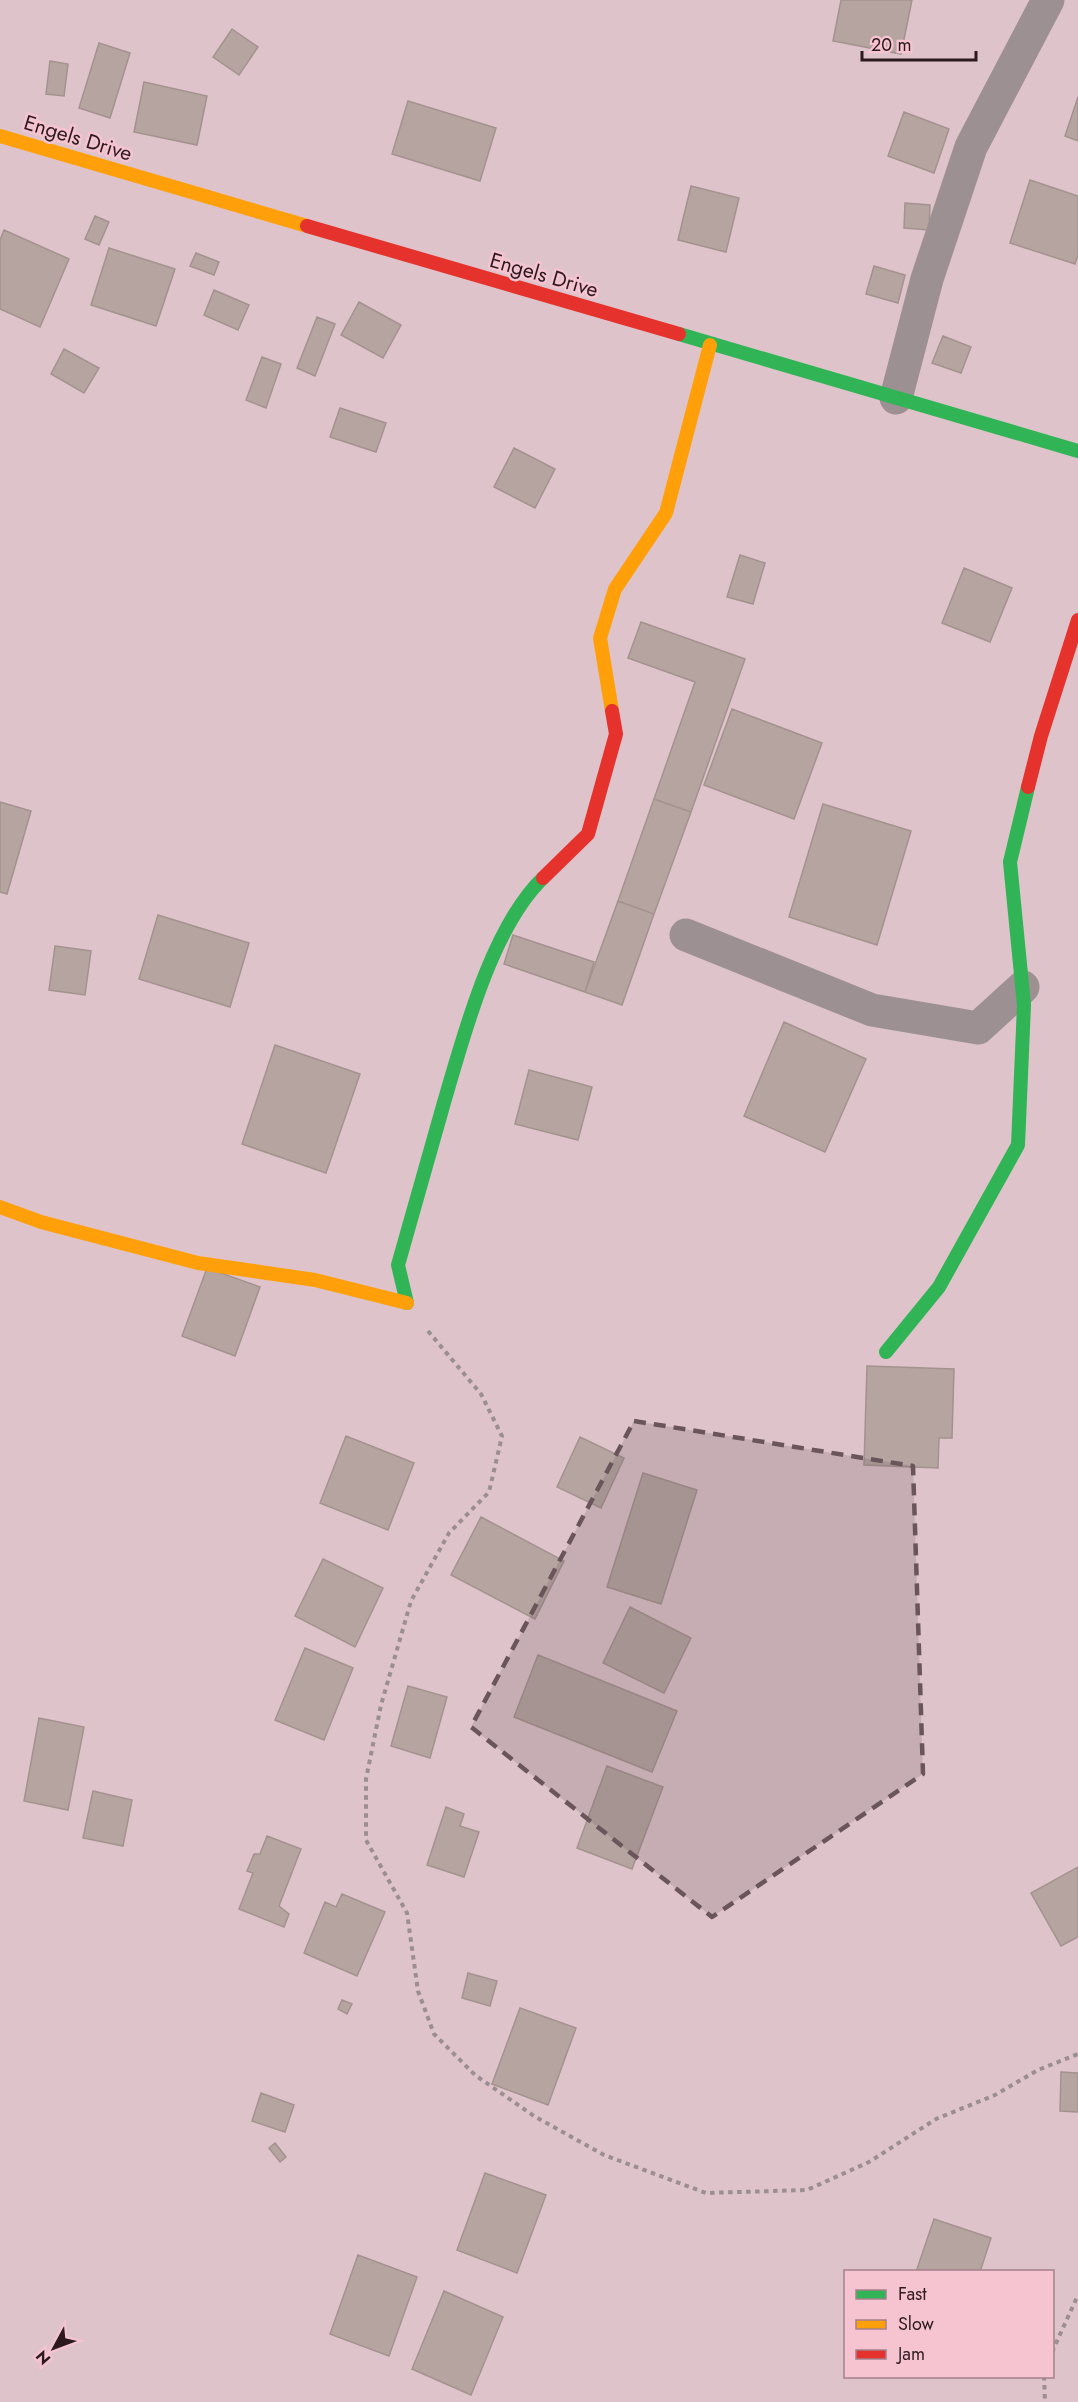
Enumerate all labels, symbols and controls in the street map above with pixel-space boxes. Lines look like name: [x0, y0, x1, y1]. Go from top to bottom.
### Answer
scale bar: [862, 24, 976, 62]
text: 20 m: [871, 32, 911, 58]
street label: Engels Drive: [20, 107, 136, 169]
street label: Engels Drive: [486, 245, 602, 305]
legend: [844, 2270, 1054, 2378]
text: Fast: [898, 2281, 927, 2307]
text: Slow: [898, 2311, 935, 2337]
north arrow: [24, 2318, 84, 2378]
text: Jam: [896, 2341, 925, 2367]
text: N: [30, 2345, 56, 2370]

